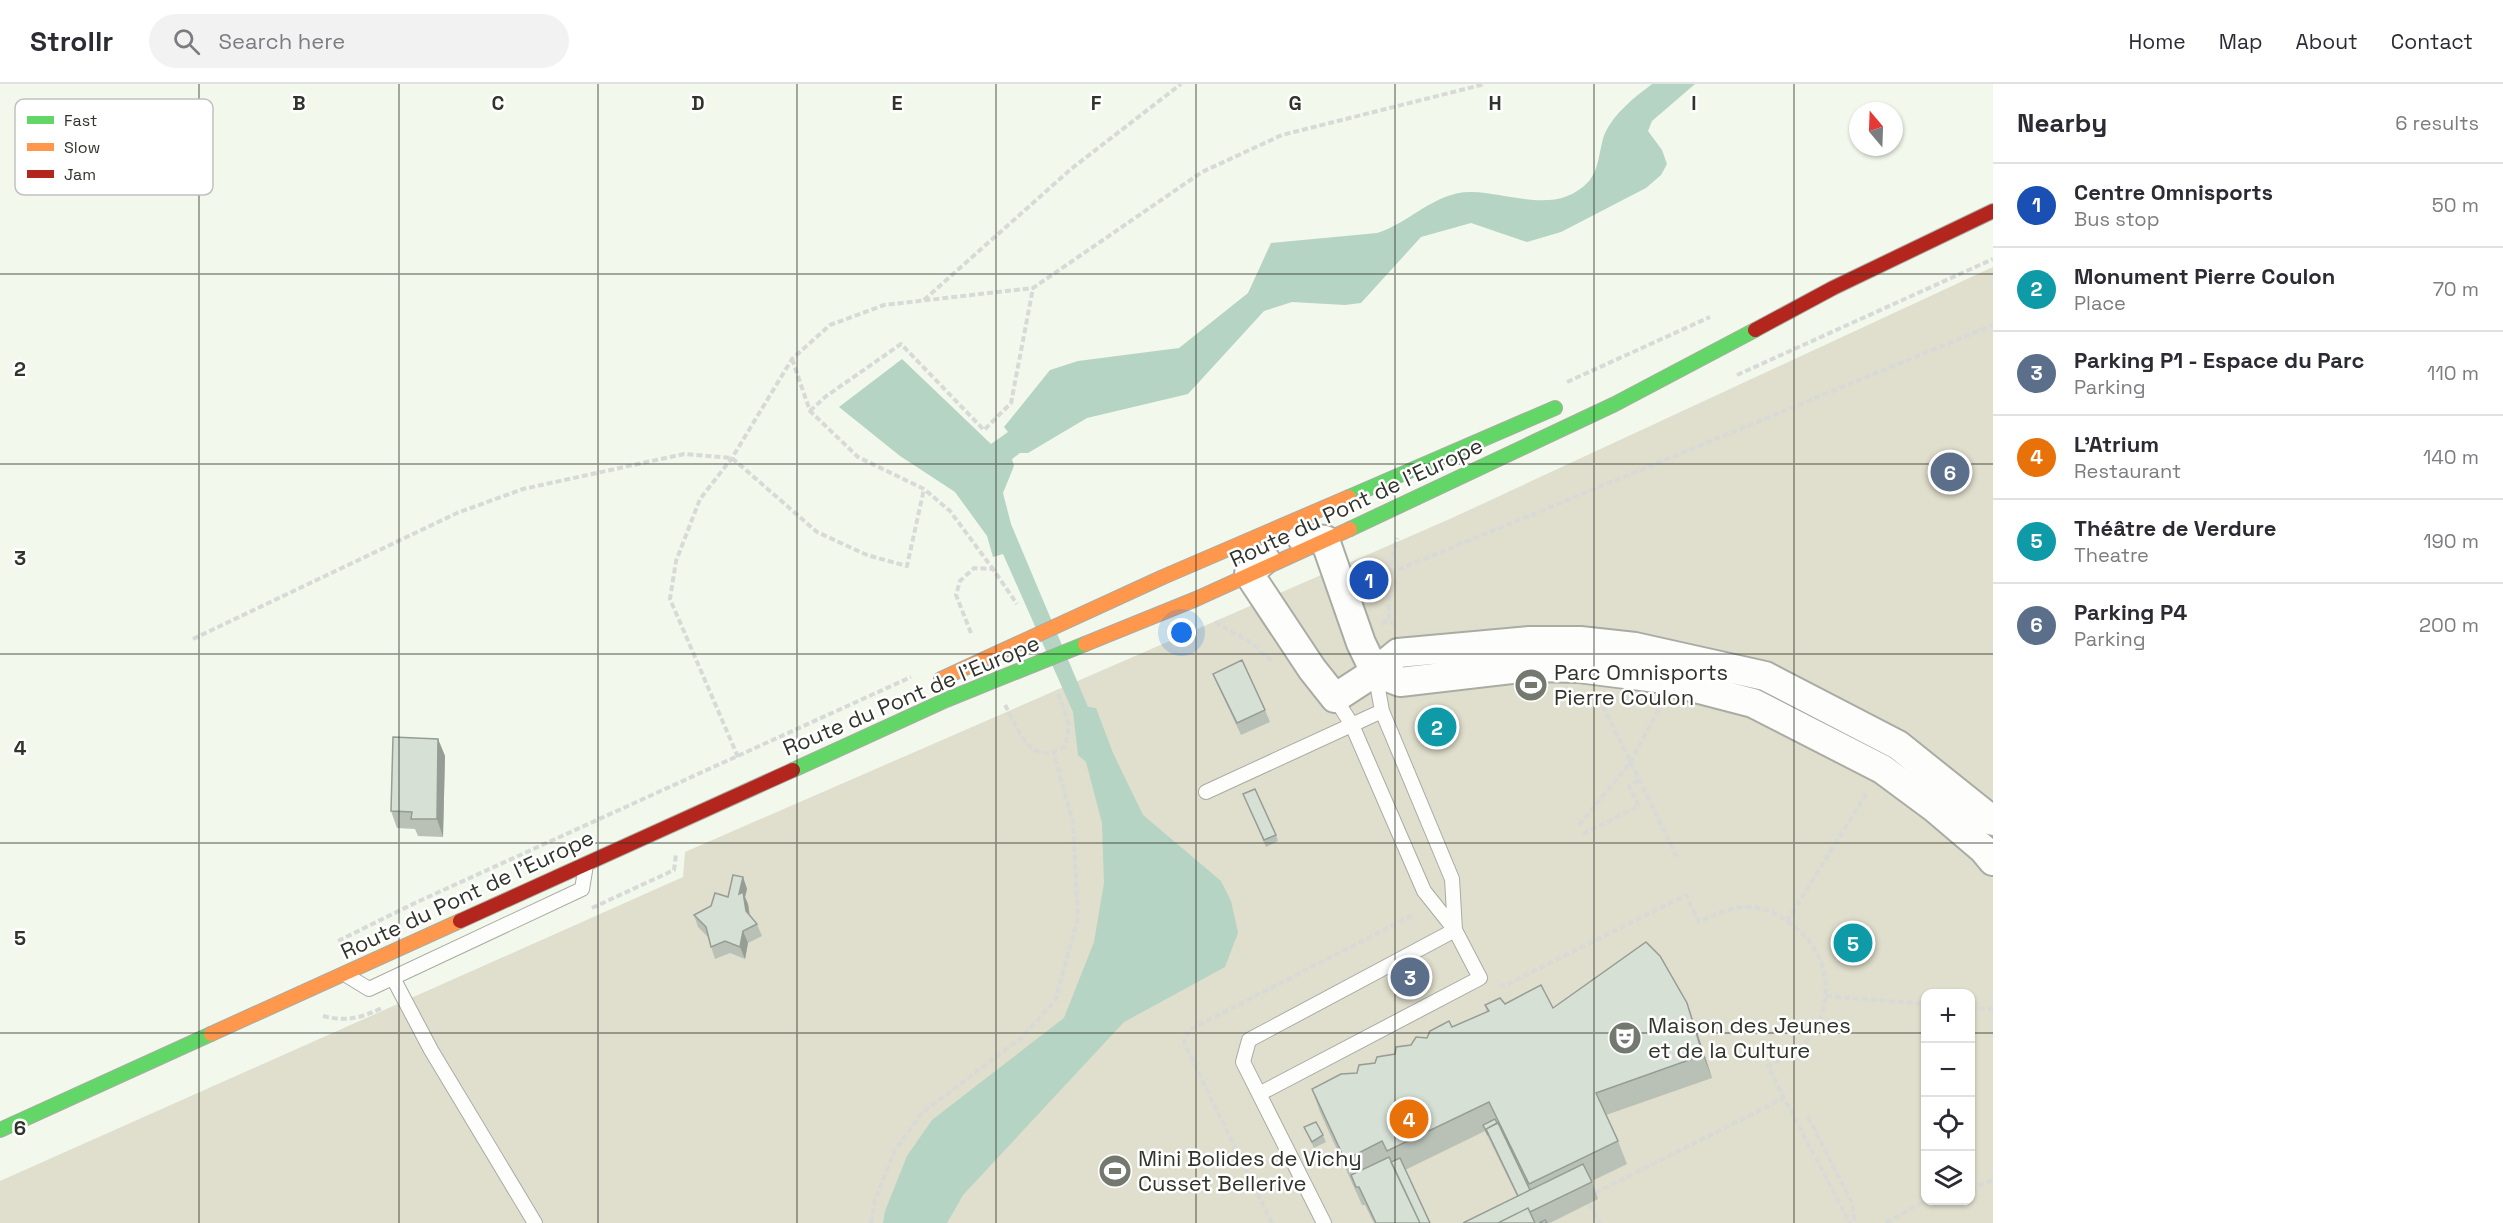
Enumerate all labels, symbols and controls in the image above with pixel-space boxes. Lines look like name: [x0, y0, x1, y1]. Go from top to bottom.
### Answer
search box: [149, 14, 569, 68]
text: Strollr: [30, 23, 113, 59]
icon: search: [170, 25, 203, 58]
text: Search here: [218, 27, 345, 55]
text: Home: [2128, 28, 2186, 55]
text: Map: [2219, 28, 2263, 55]
text: About: [2296, 28, 2358, 55]
text: Contact: [2391, 28, 2473, 55]
text: B: [292, 90, 306, 116]
text: C: [492, 90, 505, 116]
text: D: [691, 90, 705, 116]
text: E: [891, 90, 903, 116]
text: F: [1091, 90, 1102, 116]
text: G: [1288, 90, 1302, 116]
text: H: [1488, 90, 1502, 116]
text: I: [1691, 90, 1697, 116]
legend: [15, 99, 213, 195]
north arrow: [1849, 102, 1903, 156]
text: Nearby: [2017, 106, 2107, 140]
text: Fast: [64, 110, 97, 131]
text: 6 results: [2395, 110, 2479, 136]
text: Slow: [64, 137, 100, 158]
text: Jam: [64, 164, 96, 185]
text: Centre Omnisports: [2074, 178, 2273, 206]
text: 1: [2032, 192, 2041, 218]
text: 50 m: [2432, 192, 2479, 218]
text: Bus stop: [2074, 206, 2160, 232]
text: Monument Pierre Coulon: [2074, 262, 2335, 290]
text: 2: [2031, 276, 2042, 302]
text: 70 m: [2433, 276, 2479, 302]
text: Place: [2074, 290, 2126, 316]
text: Parking P1 - Espace du Parc: [2074, 346, 2364, 374]
text: 2: [14, 356, 26, 382]
text: 3: [2030, 360, 2043, 386]
text: 110 m: [2427, 360, 2479, 386]
text: Parking: [2074, 374, 2146, 400]
text: L'Atrium: [2074, 430, 2159, 458]
street label: Route du Pont de l'Europe: [1225, 431, 1487, 573]
text: 4: [2030, 444, 2043, 470]
text: 140 m: [2423, 444, 2479, 470]
pin: 6: [1930, 450, 1970, 494]
text: Restaurant: [2074, 458, 2181, 484]
text: Théâtre de Verdure: [2074, 514, 2276, 542]
text: 5: [2031, 528, 2043, 554]
text: 190 m: [2423, 528, 2479, 554]
text: Theatre: [2074, 542, 2149, 568]
text: 3: [14, 545, 26, 571]
pin: 1: [1350, 558, 1388, 602]
text: Parking P4: [2074, 598, 2187, 626]
text: 6: [2030, 612, 2043, 638]
text: 200 m: [2419, 612, 2479, 638]
your location: [1167, 618, 1196, 647]
text: Parking: [2074, 626, 2146, 652]
street label: Route du Pont de l'Europe: [778, 628, 1044, 762]
place label: Parc Omnisports Pierre Coulon: [1554, 658, 1728, 711]
sports icon: Parc Omnisports Pierre Coulon: [1513, 667, 1549, 703]
pin: 2: [1418, 704, 1456, 750]
text: 4: [14, 735, 27, 761]
street label: Route du Pont de l'Europe: [336, 823, 598, 965]
pin: 5: [1834, 920, 1872, 966]
text: 5: [14, 925, 26, 951]
pin: 3: [1390, 954, 1430, 1000]
map controls: [1921, 989, 1975, 1205]
button: +: [1921, 989, 1975, 1043]
place label: Maison des Jeunes et de la Culture: [1648, 1011, 1851, 1064]
theatre icon: Maison des Jeunes et de la Culture: [1607, 1020, 1643, 1056]
button: −: [1921, 1043, 1975, 1097]
pin: 4: [1390, 1096, 1428, 1142]
button: locate: [1921, 1097, 1975, 1151]
text: 6: [14, 1115, 26, 1141]
place label: Mini Bolides de Vichy Cusset Bellerive: [1138, 1144, 1362, 1197]
button: layers: [1921, 1151, 1975, 1205]
sports icon: Mini Bolides de Vichy Cusset Bellerive: [1097, 1153, 1133, 1189]

